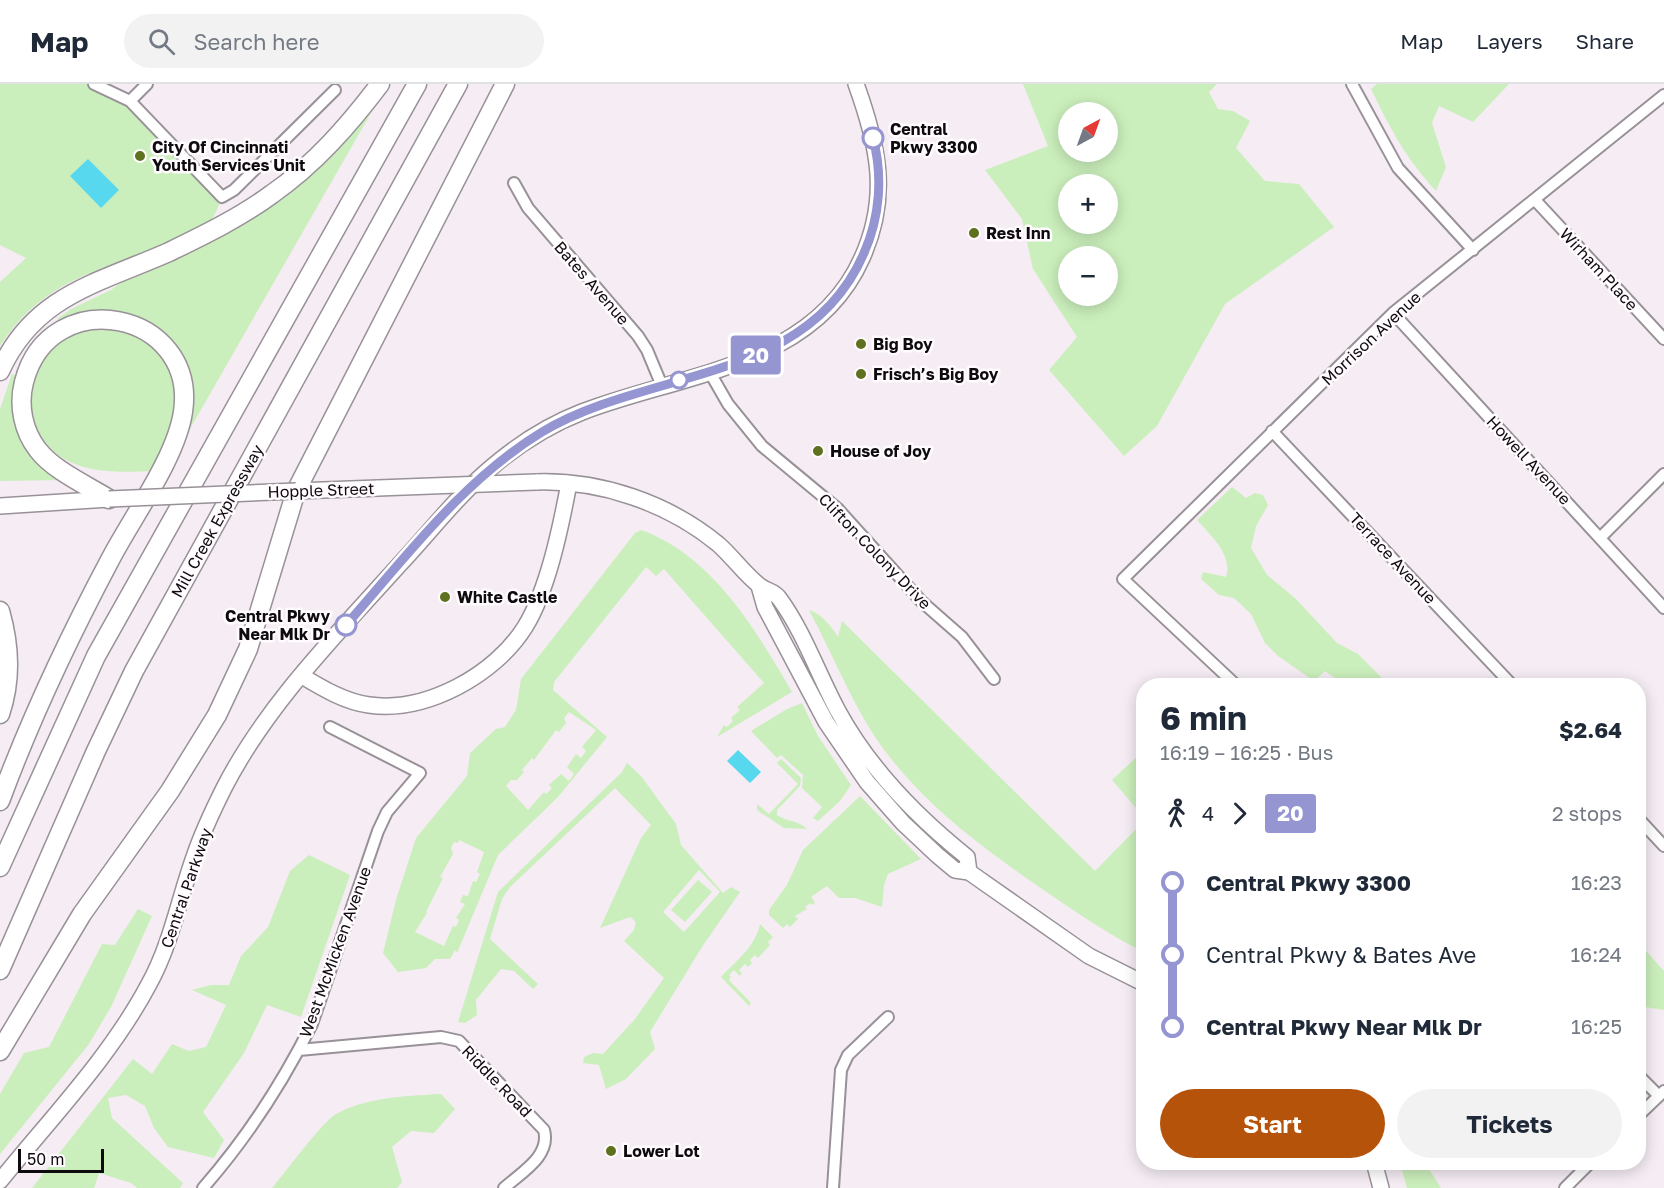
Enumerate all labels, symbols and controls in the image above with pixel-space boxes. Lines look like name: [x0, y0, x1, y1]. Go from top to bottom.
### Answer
search box: [124, 14, 544, 68]
text: Map: [30, 25, 88, 58]
icon: search: [145, 25, 178, 58]
text: Search here: [193, 28, 319, 55]
text: Map: [1400, 28, 1443, 54]
text: Layers: [1476, 28, 1543, 54]
text: Share: [1576, 28, 1634, 54]
north arrow: [1058, 102, 1118, 162]
map controls: [1058, 102, 1118, 306]
place label: Central Pkwy 3300: [890, 119, 978, 157]
marker: Central Pkwy 3300: [862, 127, 884, 149]
place label: City Of Cincinnati Youth Services Unit: [152, 137, 306, 175]
marker: City Of Cincinnati Youth Services Unit: [133, 149, 147, 163]
button: +: [1058, 174, 1118, 234]
place label: Rest Inn: [986, 223, 1050, 243]
street label: Wirham Place: [1556, 224, 1642, 314]
marker: Rest Inn: [967, 226, 981, 240]
street label: Bates Avenue: [550, 237, 634, 329]
button: −: [1058, 246, 1118, 306]
street label: Morrison Avenue: [1317, 287, 1425, 389]
place label: Big Boy: [873, 334, 933, 354]
line badge: 20: [729, 336, 783, 374]
marker: Big Boy: [854, 337, 868, 351]
text: 20: [743, 342, 769, 368]
place label: Frisch’s Big Boy: [873, 364, 999, 384]
marker: Frisch’s Big Boy: [854, 367, 868, 381]
unlabelled marker: [670, 371, 688, 389]
street label: Howell Avenue: [1483, 411, 1575, 509]
street label: Mill Creek Expressway: [167, 441, 267, 601]
place label: House of Joy: [830, 441, 931, 461]
marker: House of Joy: [811, 444, 825, 458]
street label: Hopple Street: [267, 478, 375, 502]
street label: Clifton Colony Drive: [815, 489, 935, 613]
street label: Terrace Avenue: [1346, 508, 1440, 608]
place label: White Castle: [457, 587, 558, 607]
marker: White Castle: [438, 590, 452, 604]
place label: Central Pkwy Near Mlk Dr: [225, 606, 330, 644]
marker: Central Pkwy Near Mlk Dr: [335, 614, 357, 636]
text: 6 min: [1160, 698, 1247, 737]
text: $2.64: [1559, 716, 1622, 743]
text: 16:19 – 16:25 · Bus: [1160, 740, 1333, 764]
icon: walk: [1160, 797, 1193, 830]
icon: forward: [1223, 797, 1256, 830]
text: 20: [1277, 800, 1304, 826]
text: 4: [1202, 801, 1214, 825]
text: 2 stops: [1552, 801, 1622, 825]
street label: Central Parkway: [156, 825, 216, 951]
street label: West McMicken Avenue: [295, 864, 375, 1040]
text: Central Pkwy 3300: [1206, 869, 1411, 896]
text: 16:23: [1571, 870, 1622, 894]
text: Central Pkwy & Bates Ave: [1206, 941, 1476, 968]
text: 16:24: [1570, 942, 1622, 966]
text: Central Pkwy Near Mlk Dr: [1206, 1013, 1482, 1040]
text: 16:25: [1571, 1014, 1622, 1038]
street label: Riddle Road: [458, 1041, 536, 1121]
button: Start: [1160, 1089, 1385, 1158]
button: Tickets: [1397, 1089, 1622, 1158]
place label: Lower Lot: [623, 1141, 700, 1161]
marker: Lower Lot: [604, 1144, 618, 1158]
scale bar: [18, 1146, 104, 1174]
text: 50 m: [27, 1149, 64, 1169]

